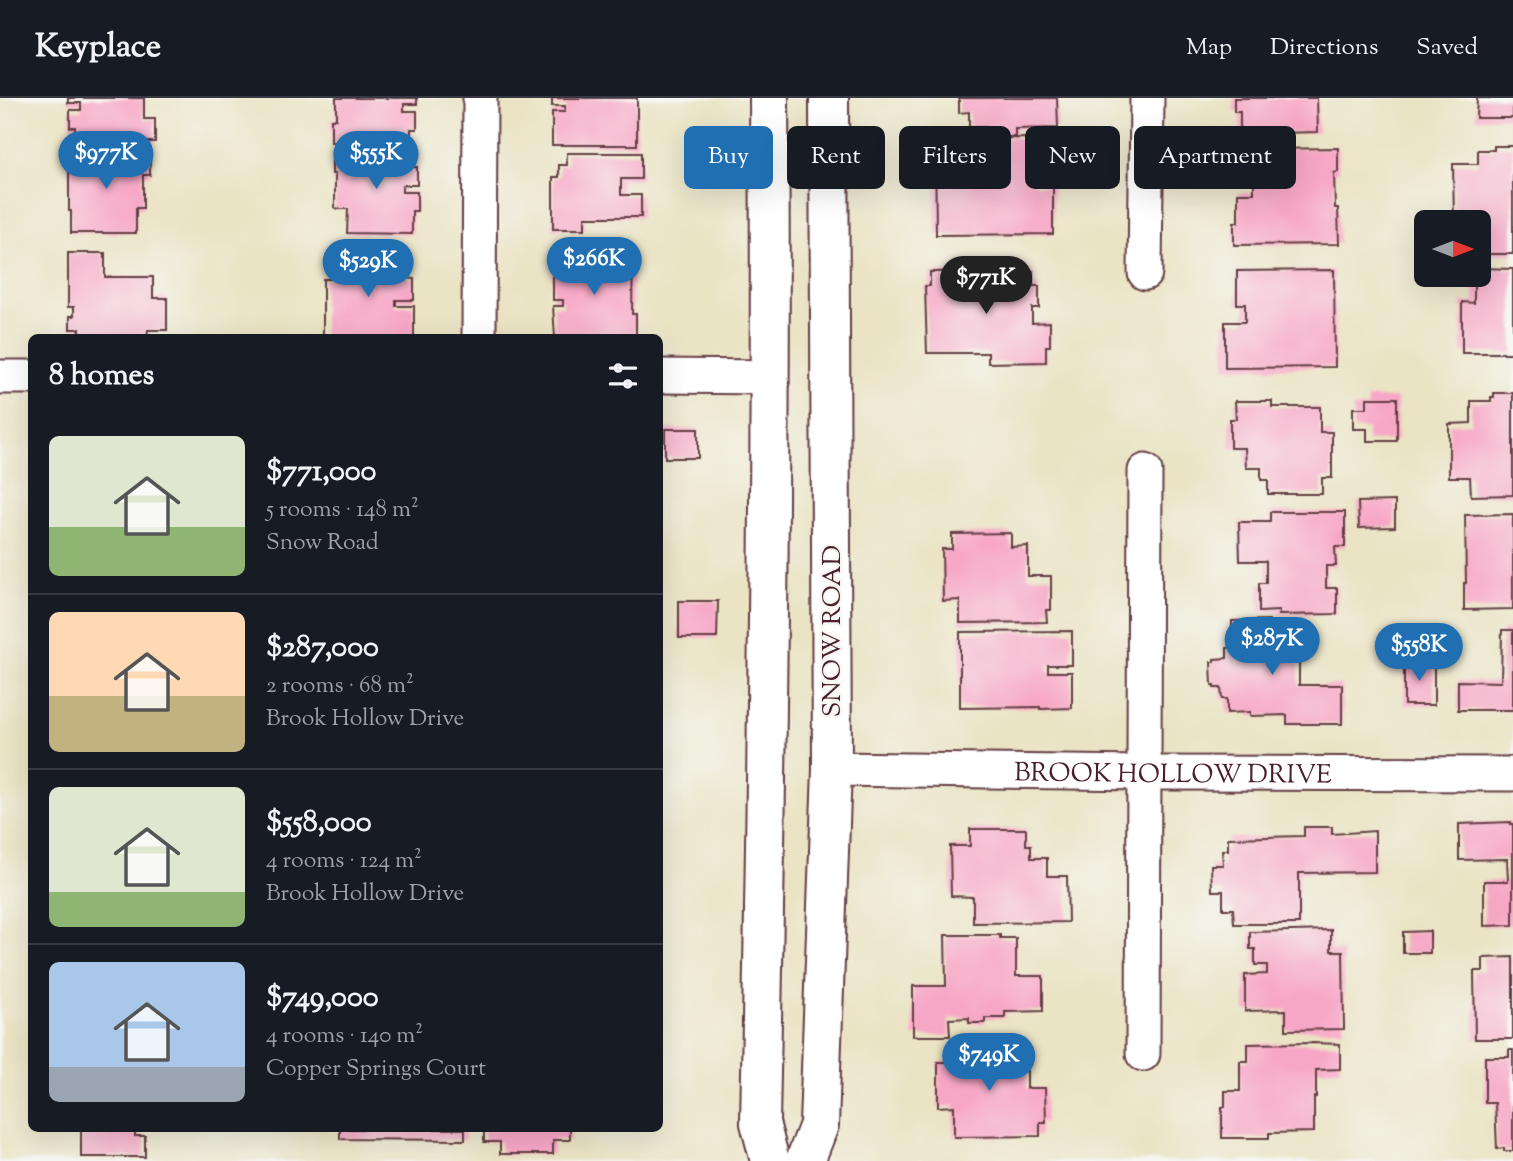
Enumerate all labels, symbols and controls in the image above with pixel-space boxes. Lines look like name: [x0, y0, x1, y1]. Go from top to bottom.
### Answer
text: Keyplace: [35, 24, 161, 72]
text: Map: [1186, 31, 1232, 65]
text: Directions: [1270, 31, 1378, 65]
text: Saved: [1416, 31, 1478, 65]
chip: Buy: [684, 126, 773, 189]
chip: Rent: [787, 126, 885, 189]
chip: Filters: [899, 126, 1011, 189]
chip: New: [1025, 126, 1120, 189]
chip: Apartment: [1134, 126, 1296, 189]
pin: $977K: [57, 132, 155, 191]
pin: $555K: [327, 132, 425, 191]
text: $977K: [74, 137, 138, 170]
text: $555K: [350, 137, 402, 170]
north arrow: [1414, 210, 1491, 287]
map controls: [1414, 210, 1491, 287]
pin: $266K: [545, 238, 643, 297]
pin: $529K: [319, 240, 417, 299]
text: $266K: [563, 243, 625, 276]
text: $529K: [339, 245, 397, 278]
pin: $771K: [937, 256, 1035, 316]
text: $771K: [956, 262, 1016, 295]
text: 8 homes: [49, 355, 154, 398]
icon: filters: [604, 357, 642, 395]
text: $771,000: [266, 451, 377, 494]
icon: home: [105, 464, 189, 548]
text: 5 rooms · 148 m²: [266, 494, 419, 527]
text: Snow Road: [266, 527, 379, 560]
street label: SNOW ROAD: [815, 545, 852, 717]
pin: $287K: [1223, 618, 1321, 677]
text: $287K: [1241, 623, 1303, 656]
pin: $558K: [1370, 624, 1468, 683]
text: $287,000: [266, 627, 379, 670]
text: $558K: [1391, 629, 1447, 662]
icon: home: [105, 640, 189, 724]
text: 2 rooms · 68 m²: [266, 670, 414, 703]
text: Brook Hollow Drive: [266, 703, 464, 736]
street label: BROOK HOLLOW DRIVE: [1014, 755, 1332, 795]
text: $558,000: [266, 802, 372, 845]
icon: home: [105, 815, 189, 899]
text: 4 rooms · 124 m²: [266, 845, 422, 878]
text: Brook Hollow Drive: [266, 878, 464, 911]
text: $749,000: [266, 977, 379, 1020]
icon: home: [105, 990, 189, 1074]
text: 4 rooms · 140 m²: [266, 1020, 423, 1053]
pin: $749K: [940, 1034, 1038, 1093]
text: $749K: [958, 1039, 1020, 1072]
text: Copper Springs Court: [266, 1053, 486, 1086]

